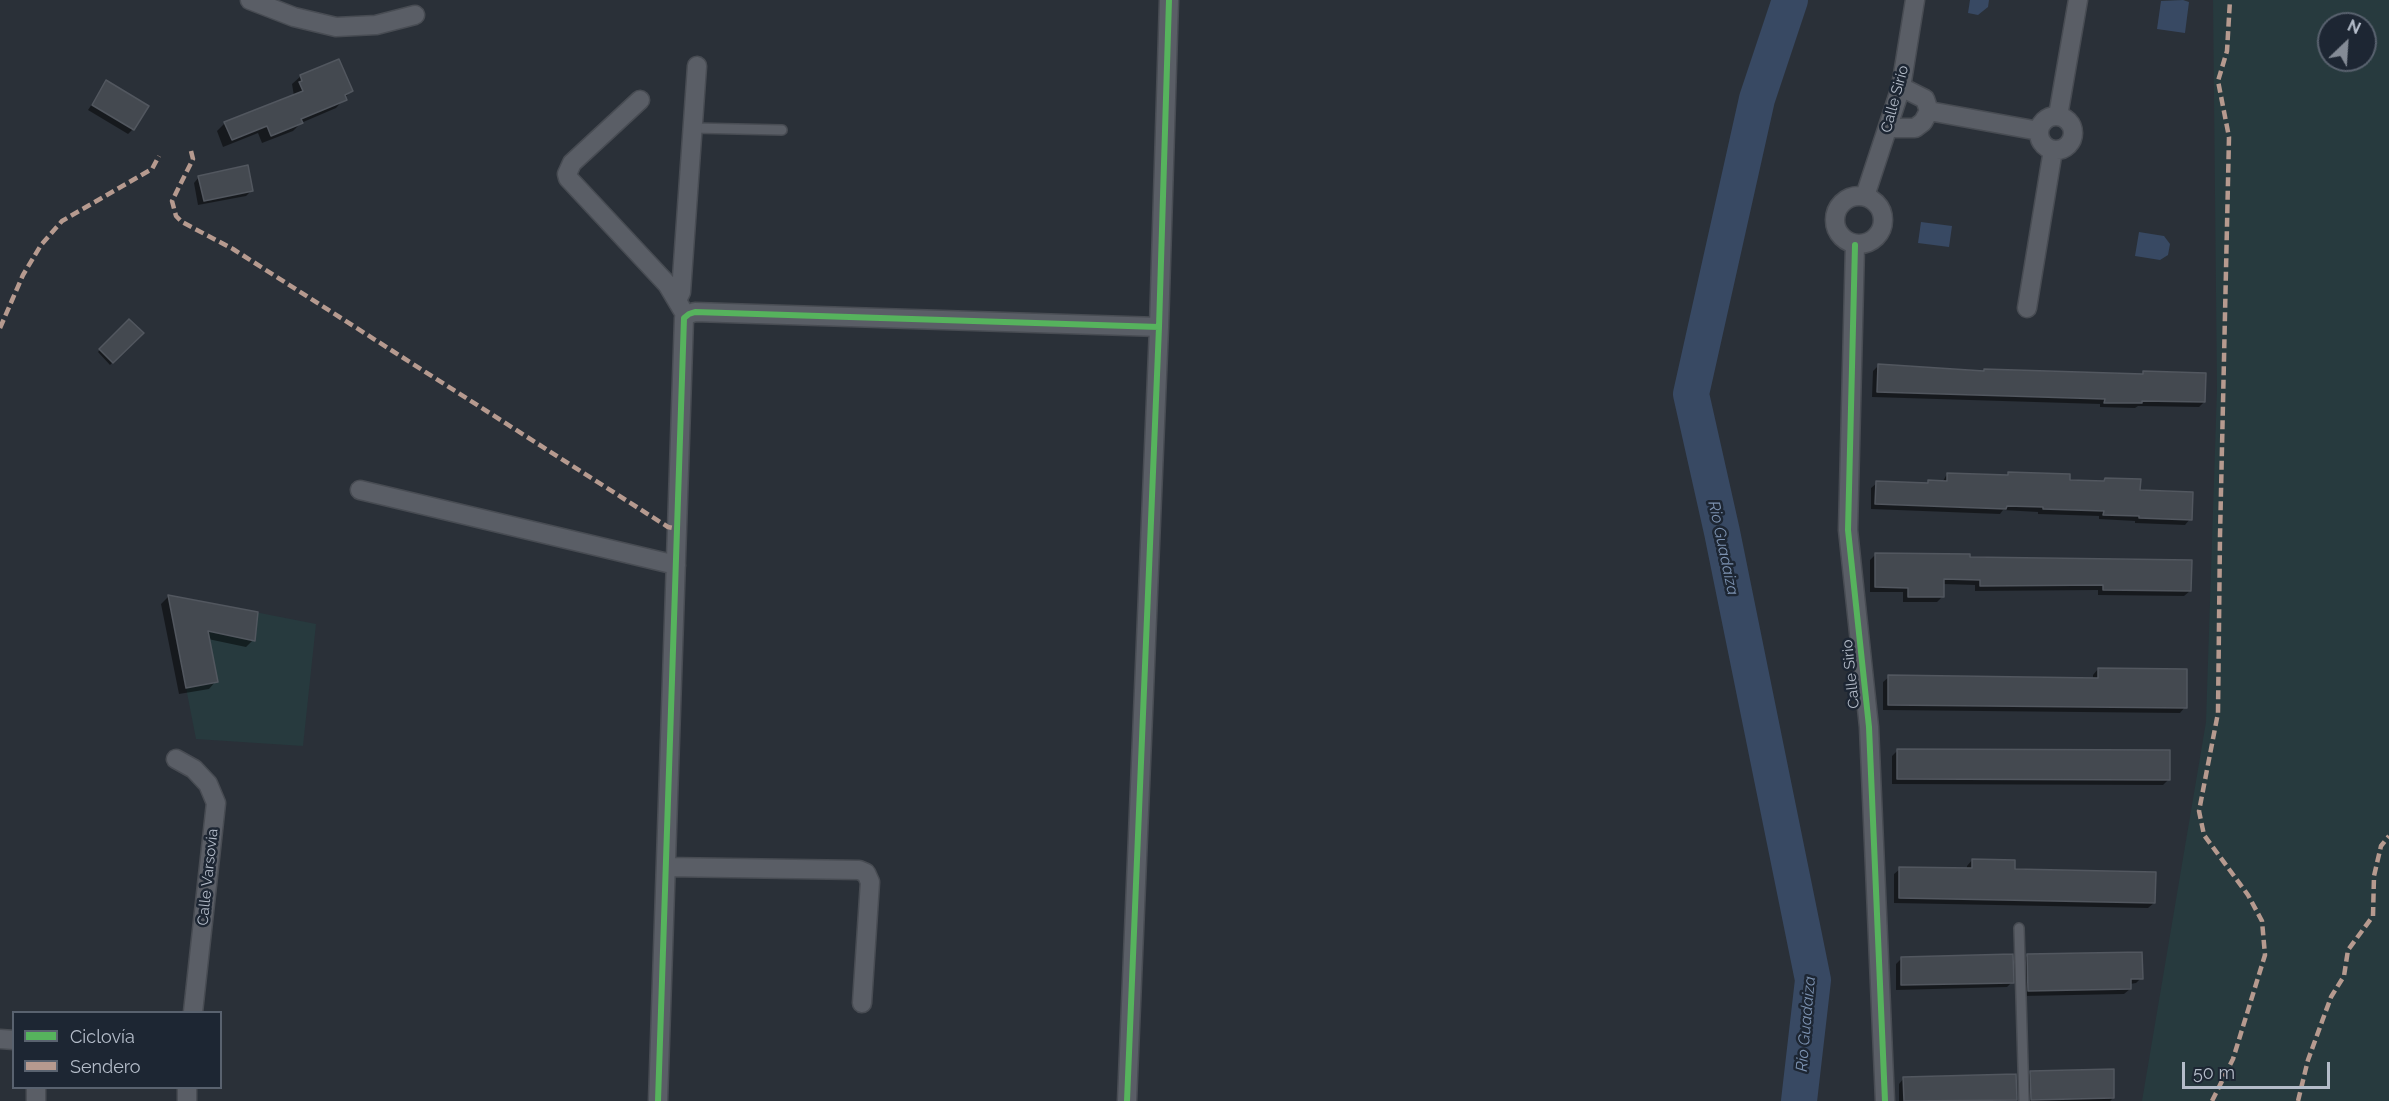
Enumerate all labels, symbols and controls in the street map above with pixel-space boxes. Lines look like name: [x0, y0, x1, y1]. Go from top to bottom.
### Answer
north arrow: [2317, 12, 2377, 72]
text: N: [2344, 16, 2364, 38]
street label: Calle Sirio: [1877, 63, 1913, 135]
water label: Rio Guadaiza: [1704, 499, 1742, 597]
street label: Calle Sirio: [1838, 639, 1864, 709]
street label: Calle Varsovia: [194, 828, 222, 926]
water label: Rio Guadaiza: [1792, 976, 1820, 1072]
legend: [12, 1011, 222, 1089]
text: Ciclovía: [70, 1026, 135, 1047]
scale bar: [2185, 1050, 2334, 1088]
text: Sendero: [70, 1056, 141, 1077]
text: 50 m: [2193, 1062, 2235, 1083]

